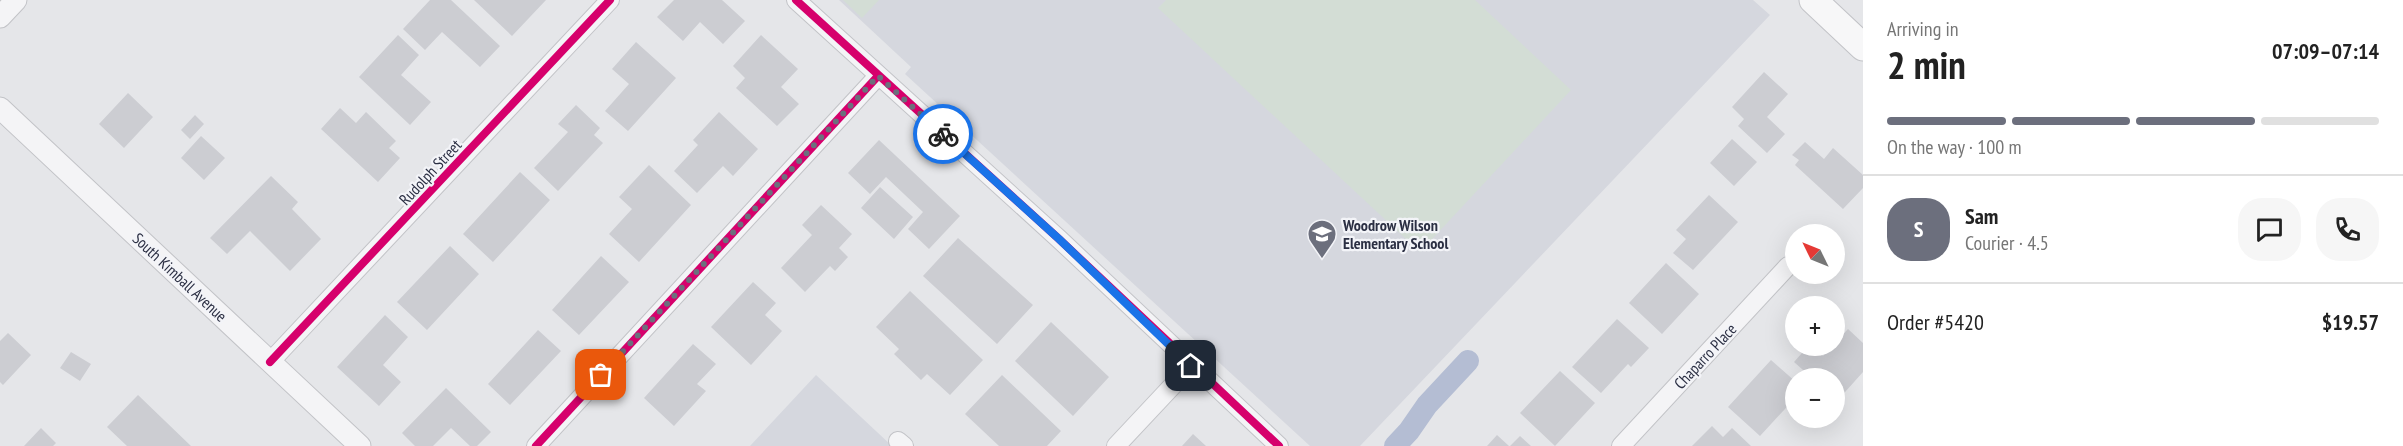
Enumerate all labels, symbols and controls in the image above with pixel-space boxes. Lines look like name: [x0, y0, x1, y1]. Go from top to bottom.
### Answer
text: Arriving in: [1887, 16, 1959, 42]
text: 07:09–07:14: [2272, 37, 2379, 65]
text: 2 min: [1887, 39, 1966, 90]
courier: [913, 104, 973, 164]
icon: bike: [927, 118, 960, 151]
text: On the way · 100 m: [1887, 134, 2022, 160]
street label: Rudolph Street: [394, 135, 466, 209]
button: chat: [2238, 198, 2301, 261]
button: phone: [2316, 198, 2379, 261]
text: Sam: [1965, 202, 1998, 230]
place label: Woodrow Wilson Elementary School: [1342, 215, 1448, 253]
text: S: [1914, 215, 1923, 243]
school or university icon: Woodrow Wilson Elementary School: [1306, 218, 1338, 260]
north arrow: [1785, 224, 1845, 284]
map controls: [1785, 224, 1845, 428]
street label: South Kimball Avenue: [129, 228, 231, 326]
text: Courier · 4.5: [1965, 230, 2049, 256]
button: +: [1785, 296, 1845, 356]
text: Order #5420: [1887, 308, 1984, 336]
text: $19.57: [2322, 308, 2379, 336]
street label: Chaparro Place: [1670, 319, 1740, 393]
pin: [1165, 340, 1216, 391]
pin: [575, 349, 626, 400]
icon: home: [1174, 349, 1207, 382]
icon: bag: [584, 358, 617, 391]
button: −: [1785, 368, 1845, 428]

